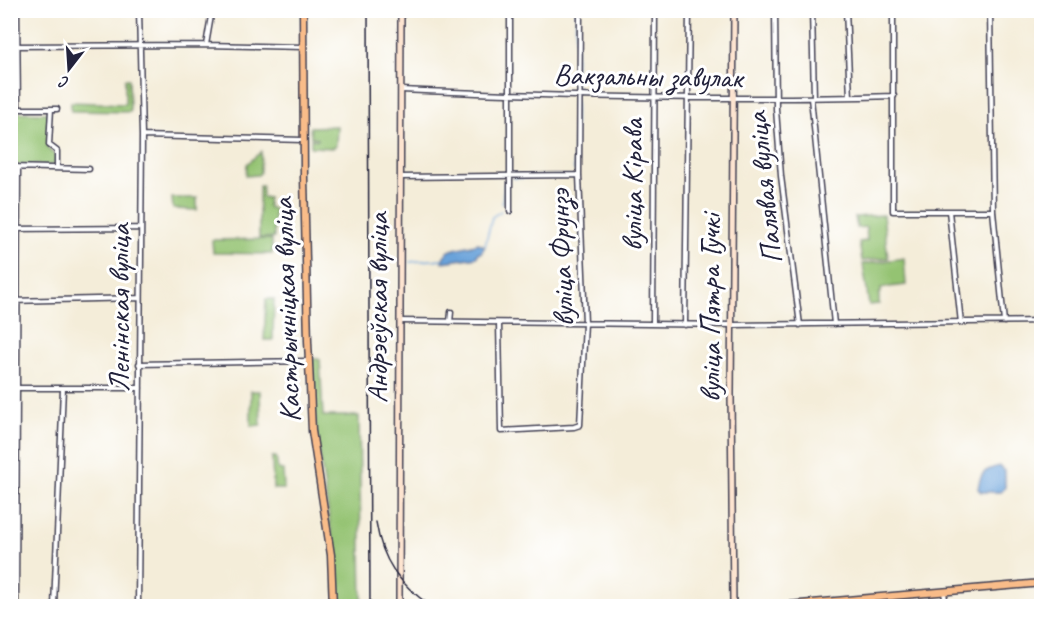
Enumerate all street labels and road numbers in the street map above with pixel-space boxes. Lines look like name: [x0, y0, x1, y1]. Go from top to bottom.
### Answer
street label: Вакзальны завулак: [553, 55, 746, 97]
street label: Палявая вуліца: [737, 108, 791, 266]
street label: вуліца Кірава: [613, 117, 651, 251]
street label: вуліца Фрунзэ: [540, 187, 582, 327]
street label: Кастрычніцкая вуліца: [263, 195, 309, 423]
street label: вуліца Пятра Гучкі: [691, 210, 729, 402]
street label: Андрэеўская вуліца: [358, 211, 396, 403]
street label: Ленінская вуліца: [100, 222, 138, 392]

